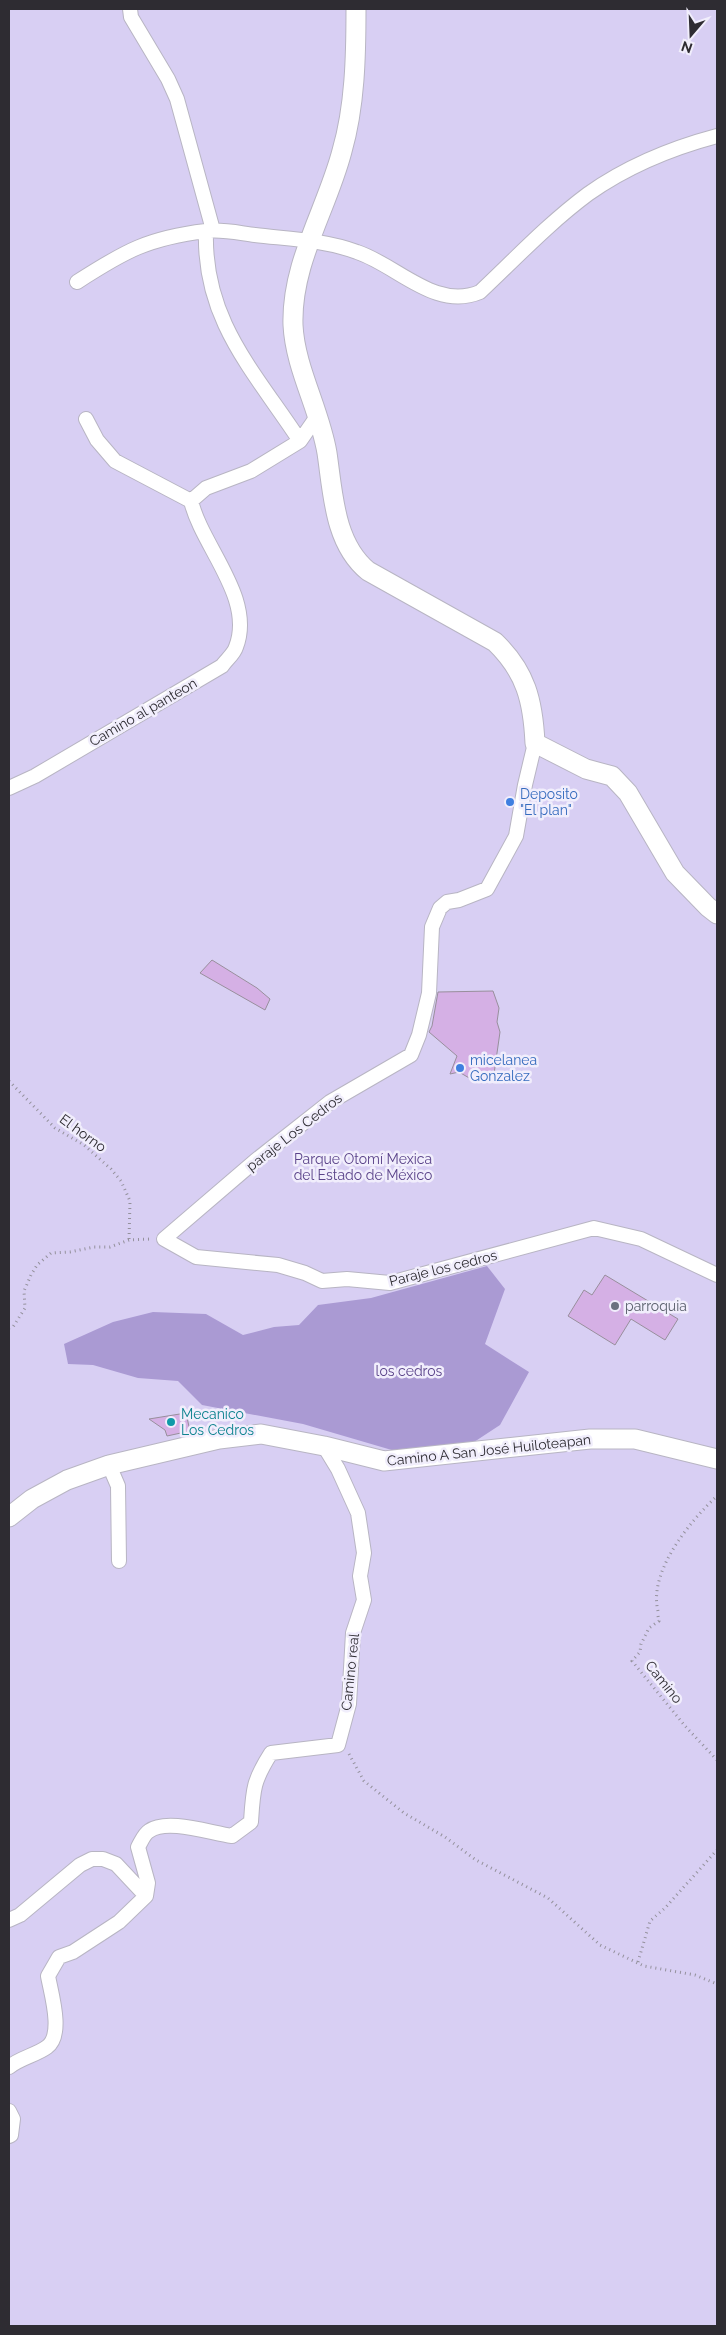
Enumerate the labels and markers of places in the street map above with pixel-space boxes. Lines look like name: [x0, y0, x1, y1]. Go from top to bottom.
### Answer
place label: Deposito "El plan": [520, 786, 578, 818]
marker: Deposito "El plan": [504, 796, 516, 808]
place label: micelanea Gonzalez: [470, 1052, 537, 1084]
marker: micelanea Gonzalez: [454, 1062, 466, 1074]
place label: parroquia: [625, 1298, 687, 1314]
marker: parroquia: [609, 1300, 621, 1312]
place label: Mecanico Los Cedros: [181, 1406, 254, 1438]
marker: Mecanico Los Cedros: [165, 1416, 177, 1428]

